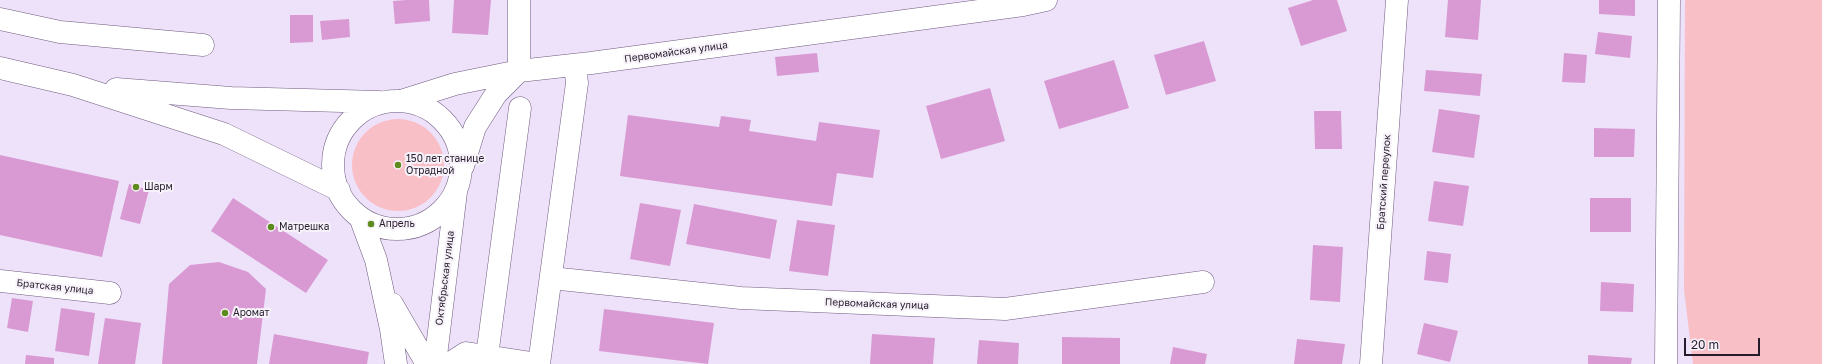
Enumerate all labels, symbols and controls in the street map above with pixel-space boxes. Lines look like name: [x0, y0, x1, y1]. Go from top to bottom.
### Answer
street label: Первомайская улица: [624, 39, 728, 65]
street label: Братский переулок: [1375, 134, 1393, 230]
place label: 150 лет станице Отрадной: [406, 153, 484, 176]
marker: 150 лет станице Отрадной: [393, 160, 403, 170]
place label: Шарм: [144, 181, 173, 193]
marker: Шарм: [131, 182, 141, 192]
place label: Апрель: [379, 218, 415, 230]
marker: Апрель: [366, 219, 376, 229]
place label: Матрешка: [279, 221, 329, 233]
marker: Матрешка: [266, 222, 276, 232]
street label: Октябрьская улица: [433, 230, 457, 326]
street label: Братская улица: [16, 277, 94, 297]
street label: Первомайская улица: [825, 296, 929, 312]
place label: Аромат: [233, 307, 269, 319]
marker: Аромат: [220, 308, 230, 318]
scale bar: [1686, 330, 1762, 356]
text: 20 m: [1691, 337, 1719, 352]

